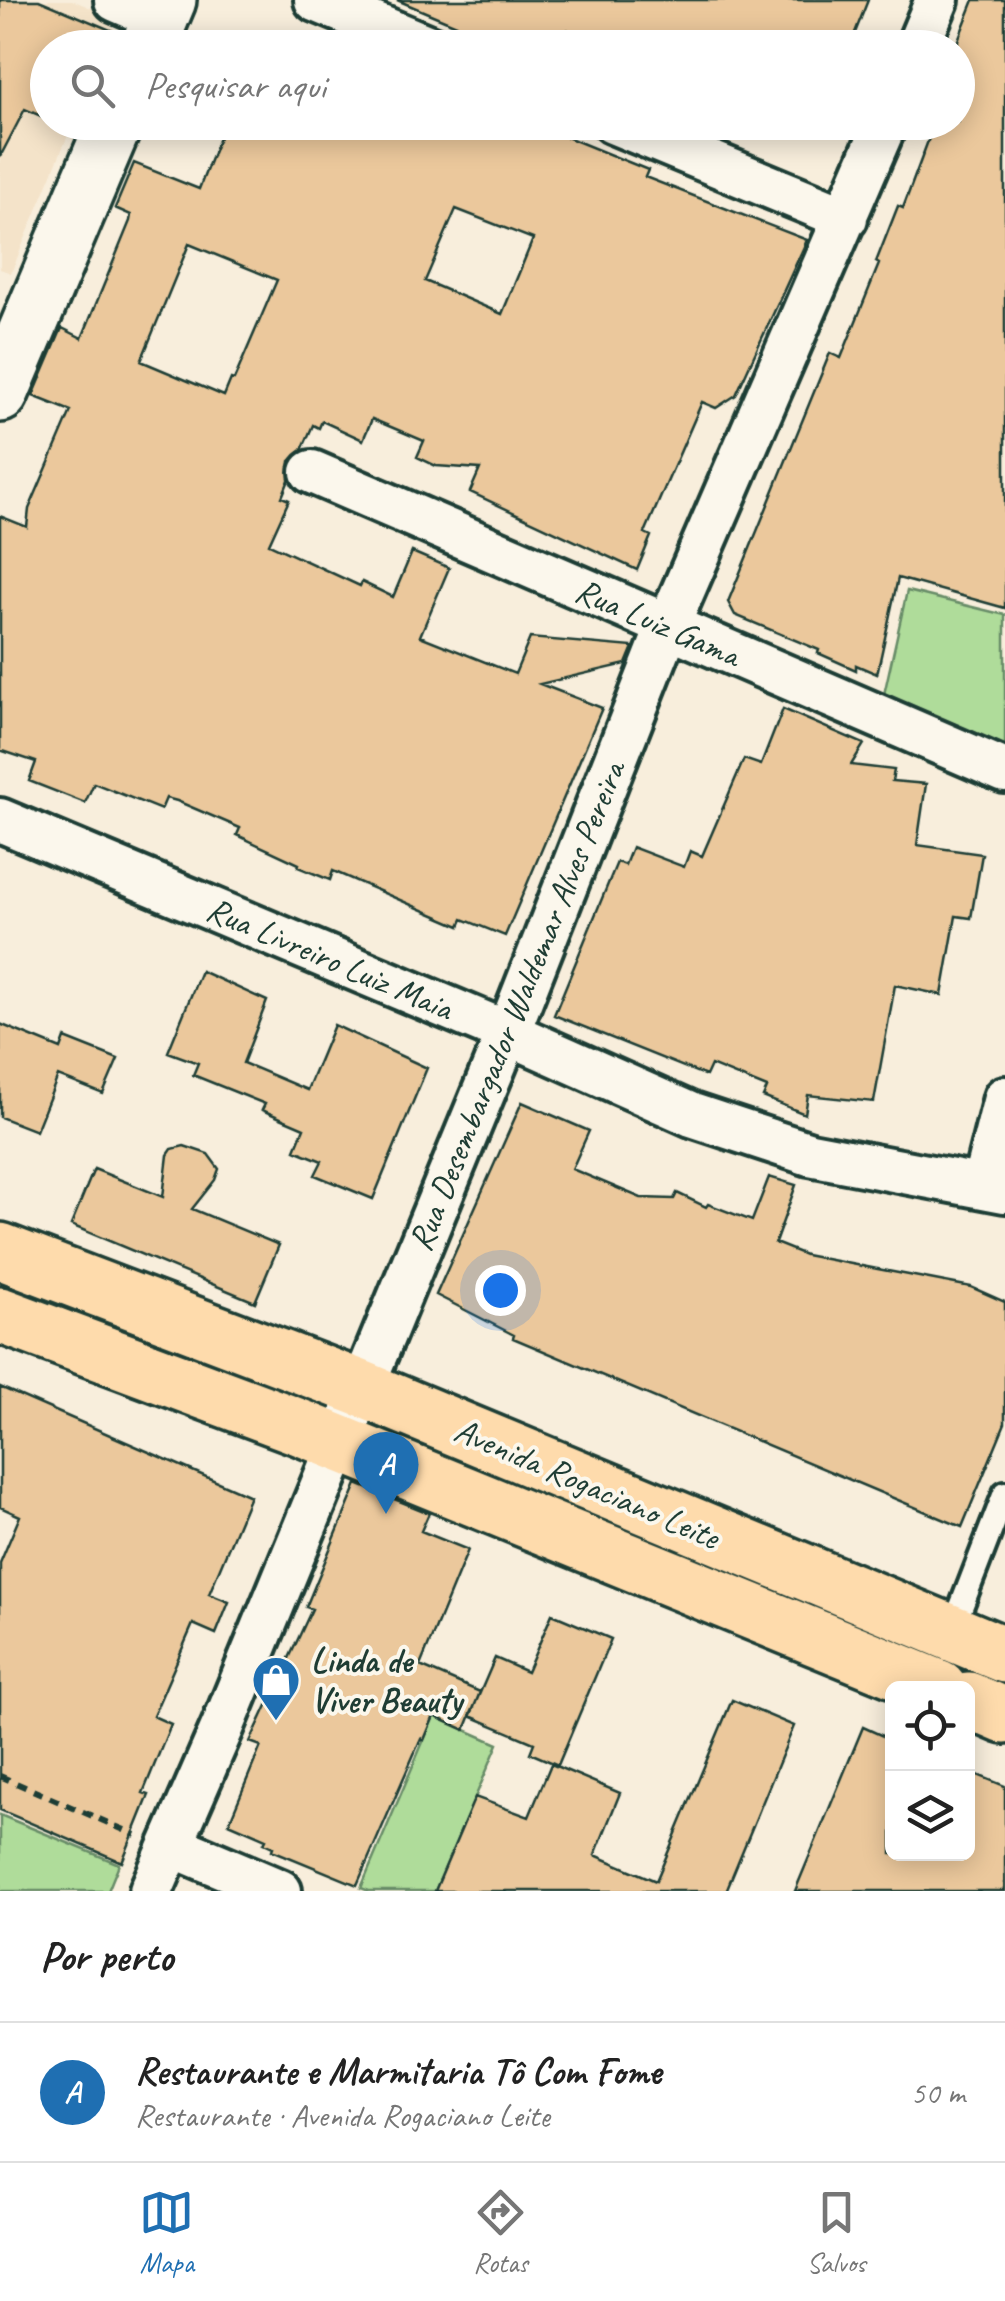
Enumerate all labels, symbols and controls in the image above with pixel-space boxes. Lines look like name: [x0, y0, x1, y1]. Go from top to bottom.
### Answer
search box: [30, 30, 975, 140]
icon: search: [65, 58, 120, 113]
text: Pesquisar aqui: [145, 62, 326, 109]
street label: Rua Luiz Gama: [569, 568, 749, 678]
street label: Rua Desembargador Waldemar Alves Pereira: [398, 753, 636, 1257]
street label: Rua Livreiro Luiz Maia: [200, 886, 461, 1031]
your location: [475, 1265, 526, 1316]
street label: Avenida Rogaciano Leite: [448, 1407, 728, 1560]
pin: A: [354, 1432, 418, 1514]
place label: Linda de Viver Beauty: [311, 1638, 465, 1723]
shop icon: Linda de Viver Beauty: [250, 1654, 302, 1722]
map controls: [885, 1681, 975, 1861]
button: locate: [885, 1681, 975, 1771]
button: layers: [885, 1771, 975, 1861]
text: Por perto: [40, 1930, 173, 1983]
text: Restaurante e Marmitaria Tô Com Fome: [135, 2048, 661, 2095]
text: A: [64, 2072, 81, 2113]
text: 50 m: [911, 2072, 965, 2113]
text: Restaurante · Avenida Rogaciano Leite: [135, 2095, 550, 2136]
tab: Mapa: [139, 2185, 194, 2280]
tab: Rotas: [473, 2185, 528, 2280]
tab: Salvos: [807, 2185, 866, 2280]

